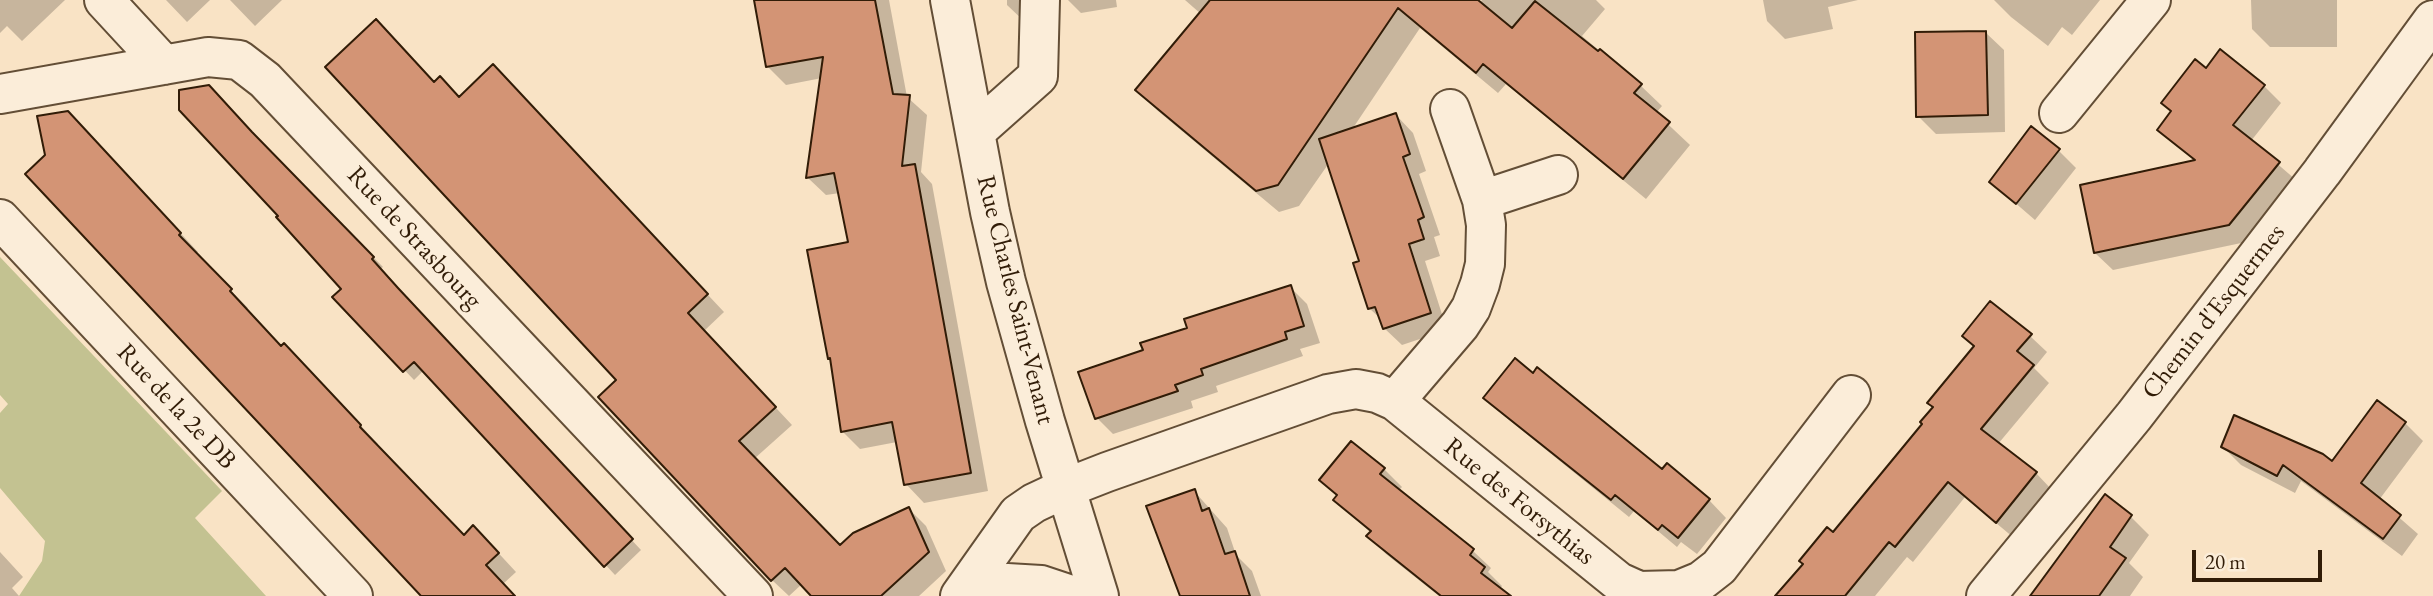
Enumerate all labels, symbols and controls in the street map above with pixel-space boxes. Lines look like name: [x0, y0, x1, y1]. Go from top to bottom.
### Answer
street label: Rue de Strasbourg: [340, 160, 488, 316]
street label: Rue Charles Saint-Venant: [969, 172, 1061, 428]
street label: Chemin d'Esquermes: [2136, 218, 2292, 406]
street label: Rue de la 2e DB: [110, 338, 242, 476]
street label: Rue des Forsythias: [1437, 432, 1601, 572]
scale bar: [2195, 536, 2324, 580]
text: 20 m: [2205, 548, 2246, 575]

